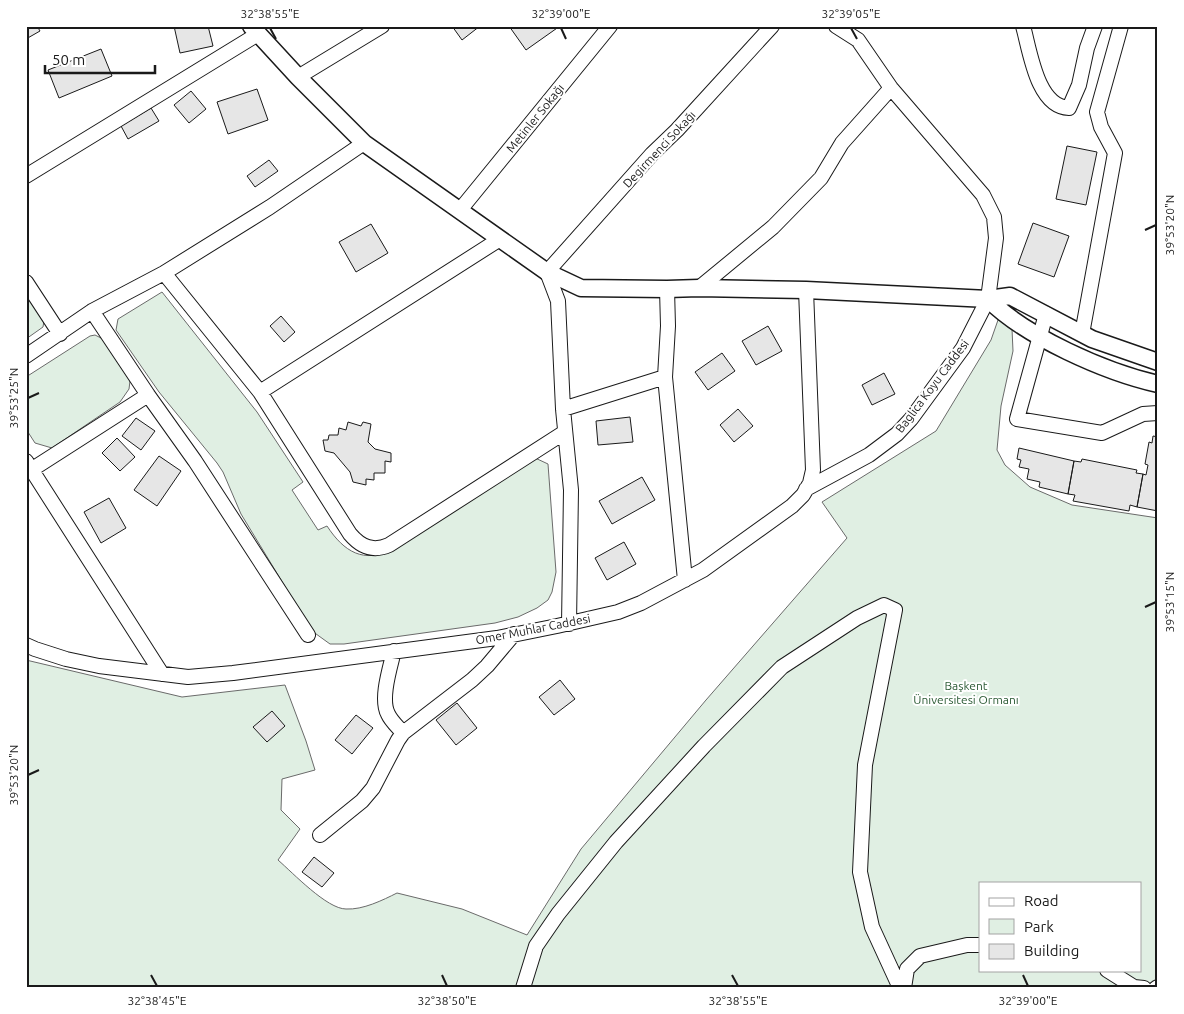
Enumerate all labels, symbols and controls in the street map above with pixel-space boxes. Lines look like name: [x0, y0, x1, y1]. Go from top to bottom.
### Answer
text: 32°38'55"E: [241, 7, 300, 20]
text: 32°39'00"E: [532, 7, 591, 20]
text: 32°39'05"E: [822, 7, 881, 20]
scale bar: [45, 42, 155, 74]
text: 50 m: [52, 51, 85, 68]
street label: Metinler Sokağı: [504, 81, 566, 155]
street label: Degirmenci Sokağı: [620, 108, 698, 190]
text: 39°53'20"N: [1163, 195, 1176, 255]
street label: Baglica Koyu Caddesi: [893, 337, 971, 435]
text: 39°53'25"N: [7, 368, 20, 428]
text: 39°53'15"N: [1163, 572, 1176, 632]
street label: Omer Muhlar Caddesi: [474, 611, 592, 647]
park label: Başkent Üniversitesi Ormanı: [913, 679, 1019, 706]
text: 39°53'20"N: [7, 745, 20, 805]
legend: [979, 882, 1142, 972]
text: Road: [1024, 892, 1059, 909]
text: Park: [1024, 918, 1054, 935]
text: Building: [1024, 942, 1079, 959]
text: 32°38'45"E: [128, 994, 187, 1007]
text: 32°38'50"E: [418, 994, 477, 1007]
text: 32°38'55"E: [709, 994, 768, 1007]
text: 32°39'00"E: [999, 994, 1058, 1007]

